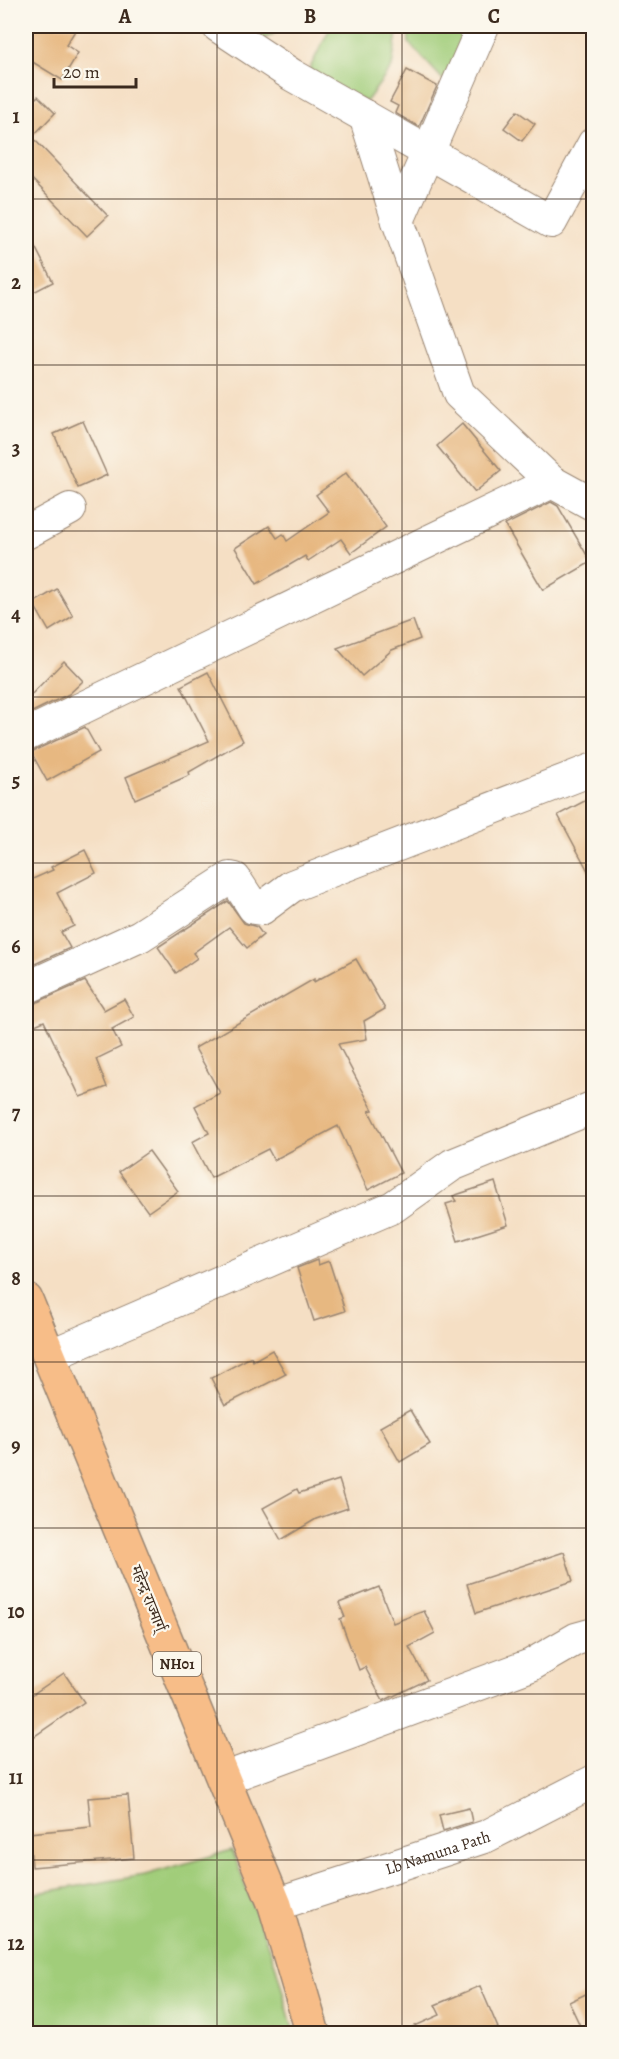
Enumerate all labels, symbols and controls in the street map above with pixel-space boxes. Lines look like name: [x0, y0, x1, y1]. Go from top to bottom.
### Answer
text: A: [118, 3, 132, 30]
text: B: [304, 3, 316, 30]
text: C: [488, 3, 500, 30]
scale bar: [54, 51, 136, 89]
text: 20 m: [63, 60, 100, 84]
text: 1: [12, 103, 20, 130]
text: 2: [11, 269, 21, 296]
text: 3: [12, 435, 20, 462]
text: 4: [11, 601, 21, 628]
text: 5: [12, 767, 20, 794]
text: 6: [11, 933, 21, 960]
text: 7: [12, 1099, 21, 1126]
text: 8: [11, 1265, 21, 1292]
text: 9: [11, 1432, 21, 1459]
street label: महेन्द्र राज्मार्ग्: [124, 1561, 172, 1637]
text: 10: [7, 1598, 25, 1625]
road number: NH01: [153, 1652, 201, 1676]
text: 11: [9, 1764, 23, 1791]
street label: Lb Namuna Path: [383, 1826, 494, 1880]
text: 12: [8, 1930, 25, 1957]

